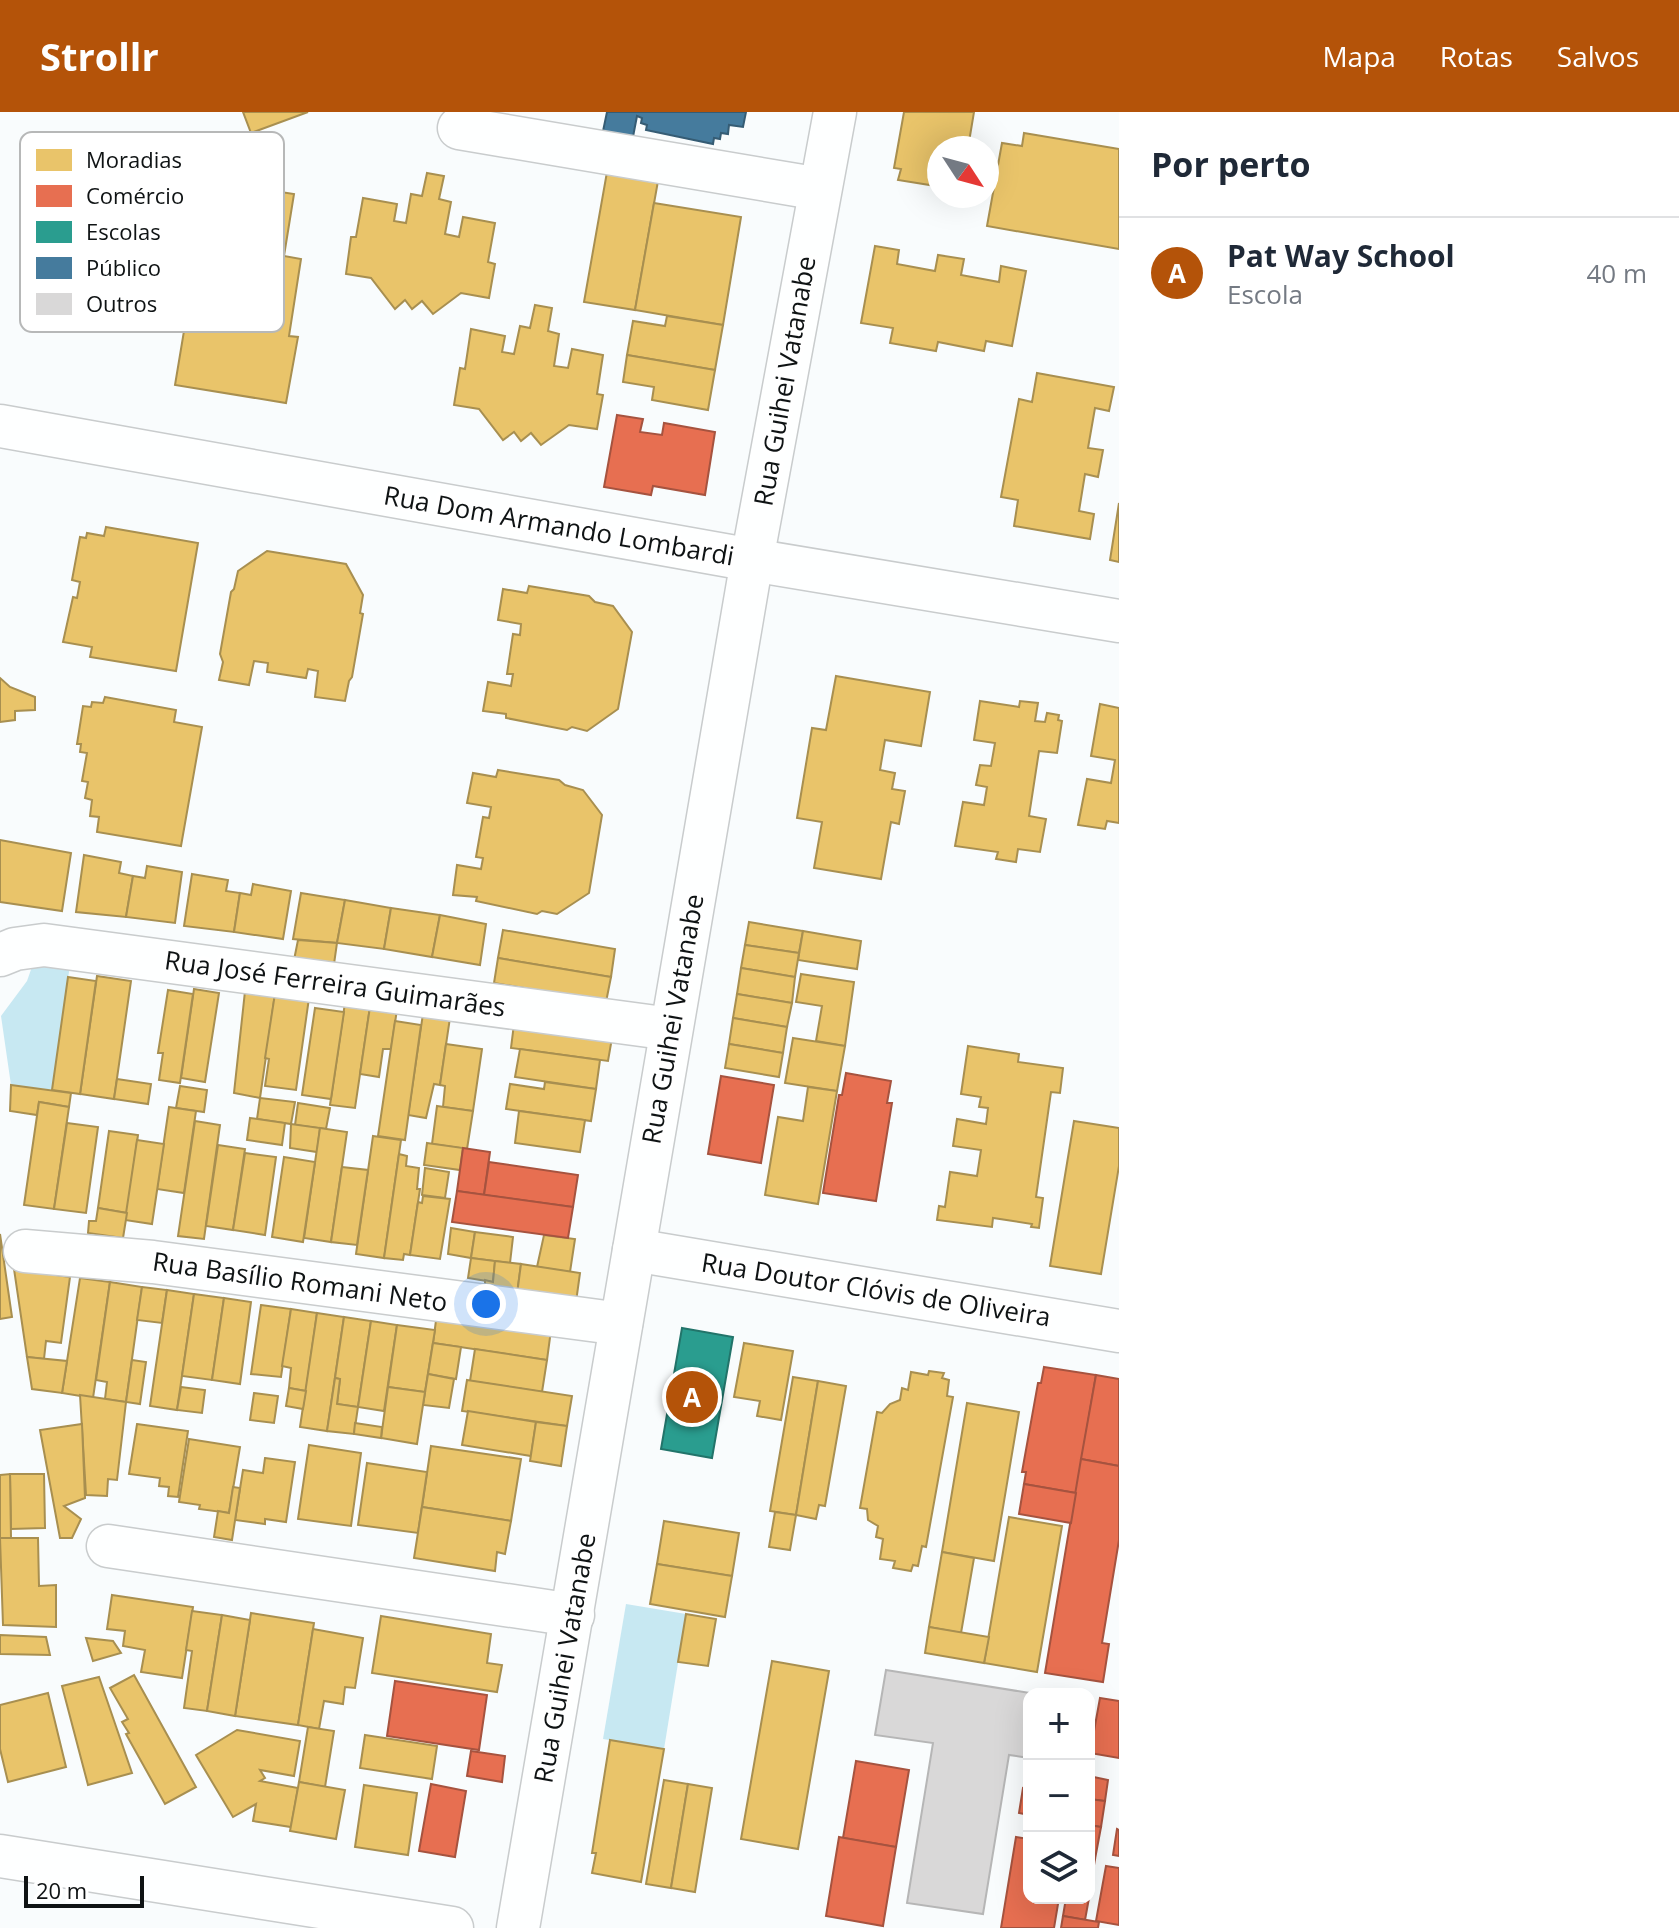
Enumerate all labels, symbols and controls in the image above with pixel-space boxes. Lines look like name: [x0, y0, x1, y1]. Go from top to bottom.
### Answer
text: Strollr: [40, 30, 159, 82]
text: Mapa: [1322, 37, 1396, 75]
text: Rotas: [1440, 37, 1513, 75]
text: Salvos: [1557, 37, 1639, 75]
legend: [20, 132, 284, 332]
north arrow: [927, 136, 999, 208]
text: Por perto: [1151, 141, 1311, 187]
text: Moradias: [86, 144, 182, 174]
text: Comércio: [86, 180, 184, 210]
text: Escolas: [86, 216, 161, 246]
text: Pat Way School: [1227, 235, 1455, 276]
text: Público: [86, 252, 161, 282]
street label: Rua Guihei Vatanabe: [744, 253, 824, 509]
text: A: [1168, 255, 1186, 291]
text: 40 m: [1586, 255, 1647, 291]
text: Escola: [1227, 276, 1303, 312]
text: Outros: [86, 288, 157, 318]
street label: Rua Dom Armando Lombardi: [381, 476, 737, 574]
street label: Rua Guihei Vatanabe: [632, 891, 712, 1147]
street label: Rua José Ferreira Guimarães: [162, 941, 508, 1025]
street label: Rua Basílio Romani Neto: [150, 1242, 450, 1320]
street label: Rua Doutor Clóvis de Oliveira: [699, 1244, 1053, 1334]
your location: [466, 1284, 506, 1324]
pin: A: [666, 1367, 718, 1427]
street label: Rua Guihei Vatanabe: [524, 1530, 604, 1786]
map controls: [1023, 1688, 1095, 1904]
button: +: [1023, 1688, 1095, 1760]
button: −: [1023, 1760, 1095, 1832]
button: layers: [1023, 1832, 1095, 1904]
scale bar: [24, 1872, 144, 1908]
text: 20 m: [36, 1875, 87, 1905]

